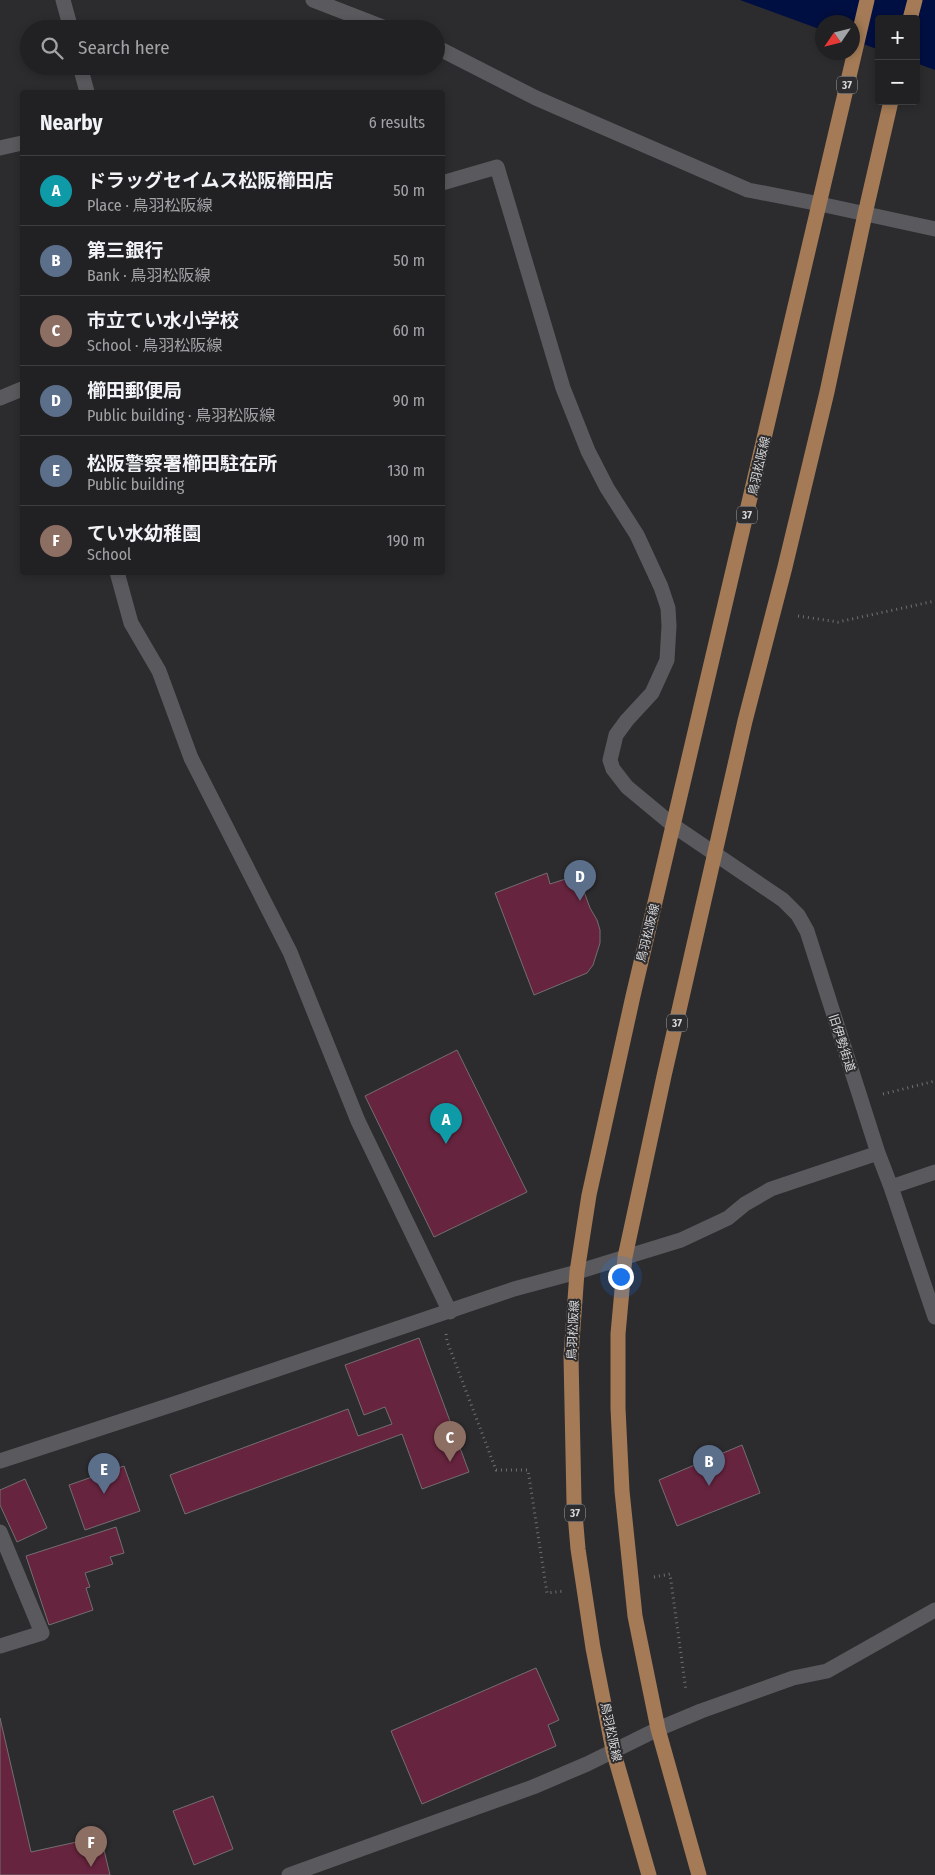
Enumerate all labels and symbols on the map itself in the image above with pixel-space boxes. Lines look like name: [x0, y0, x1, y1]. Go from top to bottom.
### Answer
north arrow: [815, 15, 860, 60]
road number: 37: [837, 76, 857, 94]
street label: 鳥羽松阪線: [745, 435, 773, 497]
road number: 37: [737, 506, 757, 524]
pin: D: [564, 860, 596, 901]
street label: 鳥羽松阪線: [634, 902, 662, 964]
street label: 旧伊勢街道: [826, 1012, 858, 1074]
road number: 37: [667, 1014, 687, 1032]
pin: A: [430, 1103, 462, 1144]
your location: [608, 1264, 634, 1290]
street label: 鳥羽松阪線: [564, 1300, 582, 1360]
pin: C: [434, 1421, 466, 1462]
pin: B: [693, 1445, 725, 1486]
pin: E: [88, 1453, 120, 1494]
road number: 37: [565, 1505, 585, 1522]
street label: 鳥羽松阪線: [598, 1701, 624, 1763]
pin: F: [75, 1826, 107, 1867]

